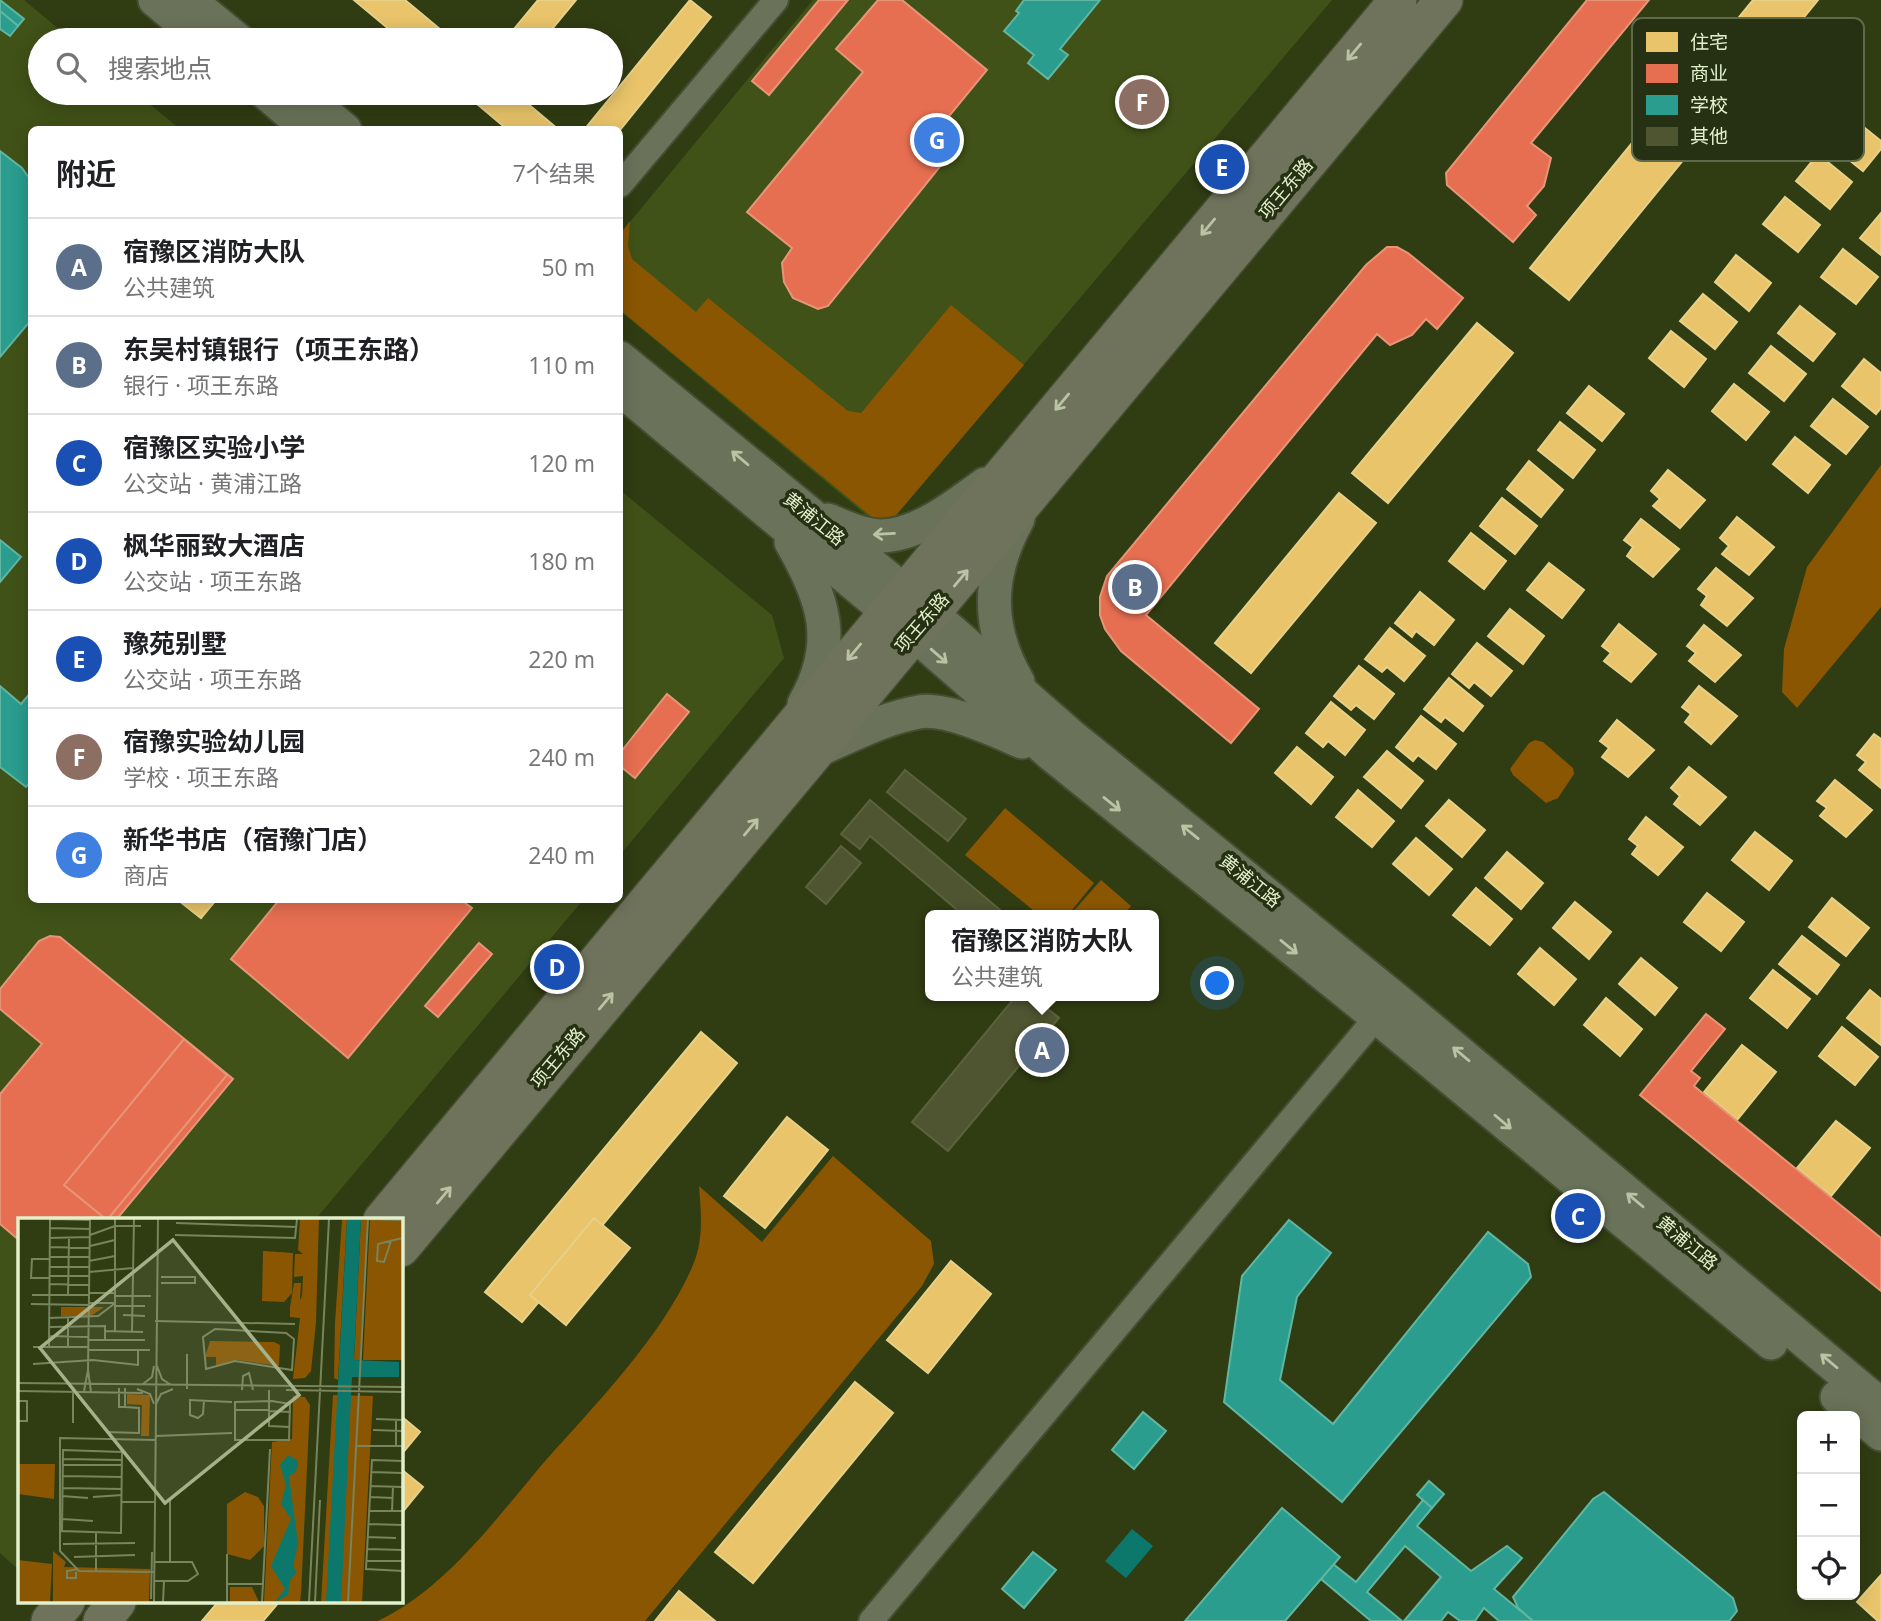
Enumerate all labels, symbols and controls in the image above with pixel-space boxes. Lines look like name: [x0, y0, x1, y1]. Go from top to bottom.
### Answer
legend: [1632, 18, 1864, 161]
search box: [28, 28, 623, 105]
text: 住宅: [1690, 29, 1728, 55]
one-way arrow: [1346, 43, 1362, 61]
icon: search: [52, 48, 90, 86]
text: 搜索地点: [108, 50, 212, 86]
text: 商业: [1690, 60, 1728, 86]
pin: F: [1119, 76, 1165, 128]
text: 学校: [1690, 92, 1728, 118]
pin: G: [914, 114, 960, 166]
text: 其他: [1690, 123, 1728, 149]
pin: E: [1199, 141, 1245, 193]
text: 附近: [56, 153, 116, 194]
street label: 项王东路: [1253, 153, 1318, 224]
text: 7个结果: [513, 157, 595, 189]
one-way arrow: [1200, 218, 1216, 236]
text: 宿豫区消防大队: [123, 233, 305, 269]
text: A: [71, 251, 87, 283]
text: 50 m: [541, 251, 595, 283]
text: 公共建筑: [123, 271, 215, 303]
text: 东吴村镇银行（项王东路）: [123, 331, 435, 367]
text: B: [71, 349, 87, 381]
text: 110 m: [528, 349, 595, 381]
text: 银行 · 项王东路: [123, 369, 279, 401]
one-way arrow: [1054, 392, 1070, 410]
text: 宿豫区实验小学: [123, 429, 305, 465]
text: C: [72, 447, 86, 479]
text: 120 m: [528, 447, 595, 479]
one-way arrow: [731, 450, 749, 466]
text: 公交站 · 黄浦江路: [123, 467, 302, 499]
street label: 黄浦江路: [779, 486, 850, 550]
text: 枫华丽致大酒店: [123, 527, 305, 563]
one-way arrow: [873, 528, 896, 541]
text: D: [70, 545, 88, 577]
text: 180 m: [528, 545, 595, 577]
pin: B: [1112, 561, 1158, 613]
text: 公交站 · 项王东路: [123, 565, 302, 597]
one-way arrow: [953, 569, 969, 587]
street label: 项王东路: [889, 587, 954, 657]
text: 豫苑别墅: [123, 625, 227, 661]
one-way arrow: [846, 642, 862, 660]
text: E: [73, 643, 85, 675]
text: 220 m: [528, 643, 595, 675]
one-way arrow: [930, 648, 948, 664]
text: 公交站 · 项王东路: [123, 663, 302, 695]
text: 宿豫实验幼儿园: [123, 723, 305, 759]
text: F: [73, 741, 85, 773]
text: 240 m: [528, 741, 595, 773]
text: 学校 · 项王东路: [123, 761, 279, 793]
one-way arrow: [1103, 796, 1121, 811]
one-way arrow: [743, 818, 759, 836]
text: 新华书店（宿豫门店）: [123, 821, 383, 857]
one-way arrow: [1181, 825, 1199, 840]
text: G: [71, 839, 87, 871]
text: 240 m: [528, 839, 595, 871]
street label: 黄浦江路: [1215, 848, 1286, 912]
text: 商店: [123, 859, 169, 891]
popup: [925, 910, 1159, 1001]
text: 宿豫区消防大队: [951, 922, 1133, 958]
one-way arrow: [1280, 939, 1298, 954]
pin: D: [534, 941, 580, 993]
text: 公共建筑: [951, 960, 1043, 992]
your location: [1200, 966, 1234, 1000]
one-way arrow: [598, 993, 614, 1011]
street label: 项王东路: [525, 1022, 590, 1093]
pin: A: [1019, 1024, 1065, 1076]
one-way arrow: [1452, 1046, 1470, 1062]
one-way arrow: [1494, 1114, 1512, 1130]
one-way arrow: [437, 1187, 452, 1205]
pin: C: [1555, 1190, 1601, 1242]
one-way arrow: [1627, 1192, 1645, 1208]
street label: 黄浦江路: [1652, 1210, 1723, 1275]
inset map: [18, 1218, 402, 1604]
one-way arrow: [1820, 1353, 1838, 1369]
map controls: [1797, 1411, 1860, 1600]
button: +: [1797, 1411, 1860, 1474]
button: −: [1797, 1474, 1860, 1537]
button: locate: [1797, 1537, 1860, 1600]

